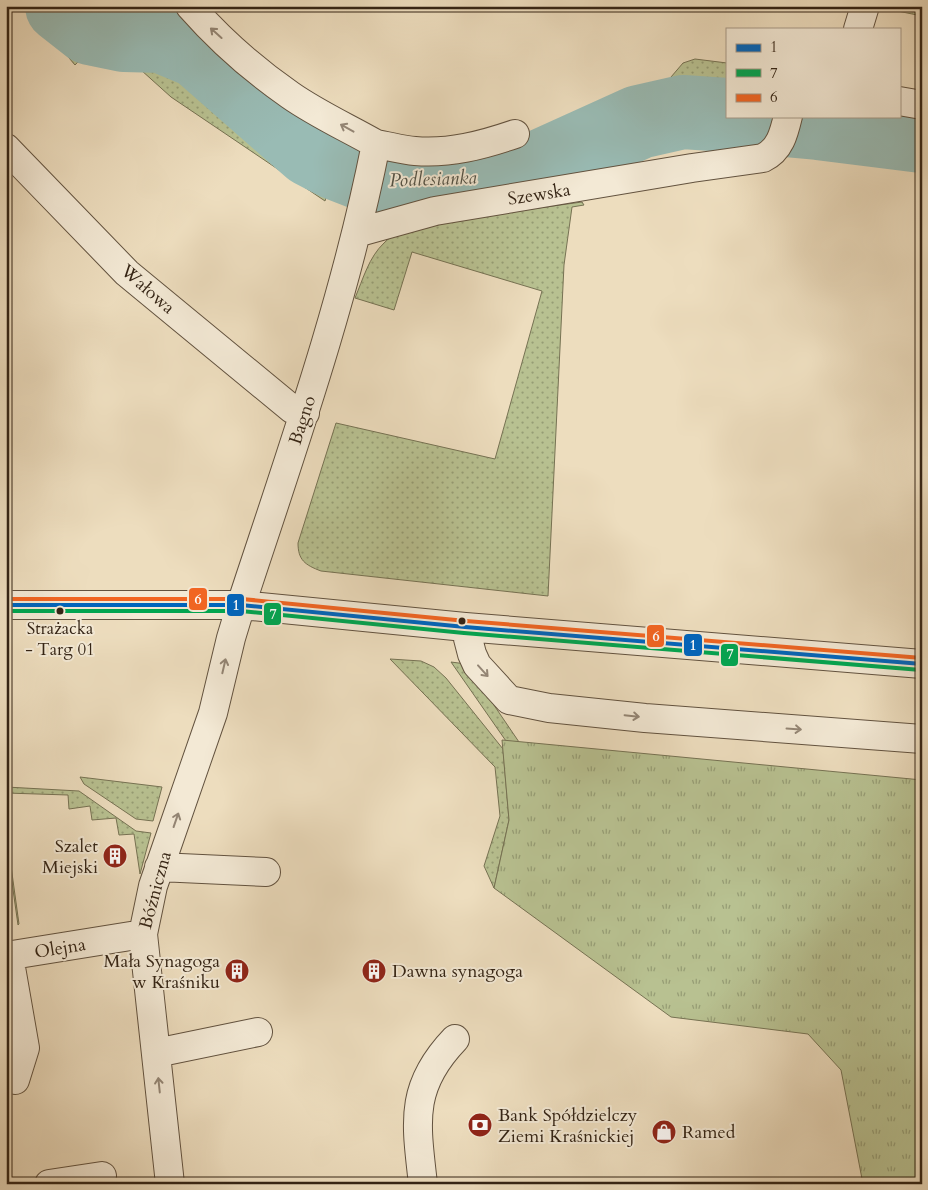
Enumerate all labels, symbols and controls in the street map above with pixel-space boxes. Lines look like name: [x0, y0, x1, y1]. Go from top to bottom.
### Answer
one-way arrow: [210, 27, 223, 39]
legend: [726, 28, 900, 118]
text: 1: [770, 37, 778, 57]
text: 7: [770, 63, 778, 83]
text: 6: [770, 87, 778, 107]
one-way arrow: [340, 123, 355, 132]
water label: Podlesianka: [389, 164, 478, 194]
street label: Szewska: [506, 177, 572, 212]
street label: Wałowa: [114, 258, 180, 320]
street label: Bagno: [283, 392, 322, 448]
line badge: 6: [188, 587, 208, 611]
text: 6: [194, 590, 202, 609]
line badge: 1: [226, 593, 245, 617]
text: 1: [232, 596, 240, 615]
line badge: 7: [263, 602, 282, 626]
text: 7: [269, 605, 277, 624]
marker: Strażacka - Targ 01: [55, 606, 65, 616]
unlabelled marker: [457, 616, 467, 626]
place label: Strażacka - Targ 01: [25, 617, 95, 661]
line badge: 6: [646, 624, 665, 648]
text: 6: [652, 627, 660, 646]
line badge: 1: [683, 633, 703, 657]
text: 1: [689, 636, 697, 655]
line badge: 7: [720, 643, 739, 667]
text: 7: [726, 645, 734, 664]
one-way arrow: [220, 658, 229, 674]
one-way arrow: [477, 665, 489, 678]
one-way arrow: [623, 711, 639, 721]
one-way arrow: [785, 725, 801, 734]
one-way arrow: [172, 813, 181, 829]
place label: Szalet Miejski: [42, 834, 98, 880]
building icon: Szalet Miejski: [102, 843, 128, 869]
street label: Bóźniczna: [133, 848, 178, 932]
street label: Olejna: [33, 932, 88, 965]
place label: Mała Synagoga w Kraśniku: [103, 949, 220, 995]
building icon: Mała Synagoga w Kraśniku: [224, 958, 250, 984]
building icon: Dawna synagoga: [361, 958, 387, 984]
place label: Dawna synagoga: [392, 959, 523, 984]
one-way arrow: [154, 1077, 164, 1093]
place label: Bank Spółdzielczy Ziemi Kraśnickiej: [498, 1103, 638, 1149]
bank icon: Bank Spółdzielczy Ziemi Kraśnickiej: [467, 1112, 493, 1138]
shop icon: Ramed: [651, 1119, 677, 1145]
place label: Ramed: [682, 1120, 736, 1145]

